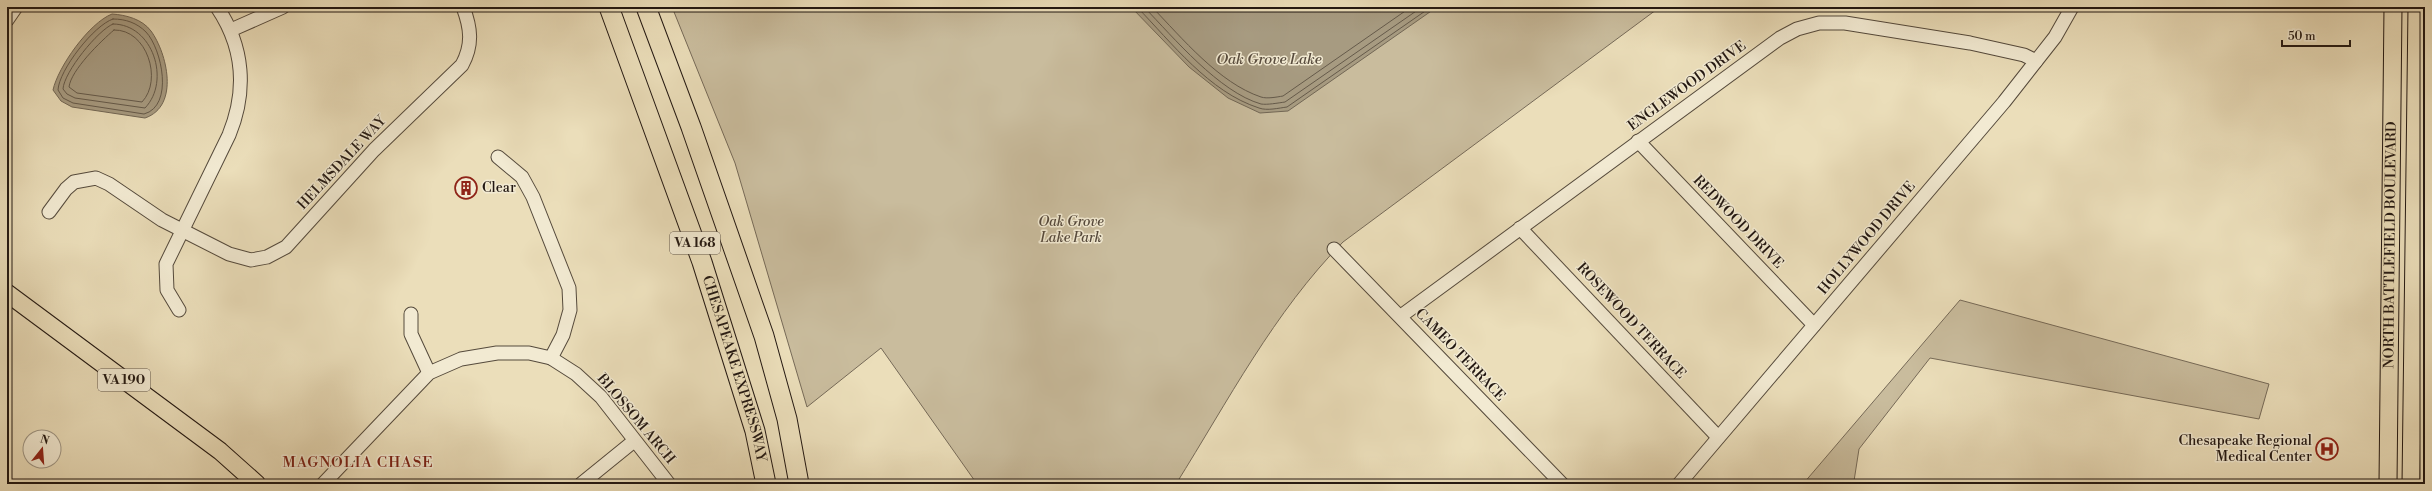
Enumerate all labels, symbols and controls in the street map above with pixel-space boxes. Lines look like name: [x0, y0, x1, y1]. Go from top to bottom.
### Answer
scale bar: [2282, 22, 2350, 48]
text: 50 m: [2288, 29, 2316, 44]
street label: ENGLEWOOD DRIVE: [1624, 37, 1750, 135]
water label: Oak Grove Lake: [1216, 50, 1322, 69]
street label: HELMSDALE WAY: [294, 112, 391, 214]
street label: NORTH BATTLEFIELD BOULEVARD: [2380, 121, 2401, 369]
street label: REDWOOD DRIVE: [1689, 172, 1787, 272]
building icon: Clear: [453, 175, 479, 201]
street label: HOLLYWOOD DRIVE: [1814, 178, 1920, 298]
place label: Clear: [482, 179, 516, 197]
park label: Oak Grove Lake Park: [1038, 213, 1104, 247]
road number: VA 168: [670, 232, 720, 254]
street label: ROSEWOOD TERRACE: [1572, 259, 1690, 383]
street label: CHESAPEAKE EXPRESSWAY: [698, 273, 770, 464]
street label: CAMEO TERRACE: [1411, 305, 1509, 405]
road number: VA 190: [98, 369, 150, 391]
street label: BLOSSOM ARCH: [592, 369, 680, 468]
north arrow: [22, 429, 62, 469]
text: N: [38, 432, 51, 448]
place label: Chesapeake Regional Medical Center: [2178, 432, 2312, 466]
hospital icon: Chesapeake Regional Medical Center: [2314, 436, 2340, 462]
district label: MAGNOLIA CHASE: [282, 453, 434, 472]

